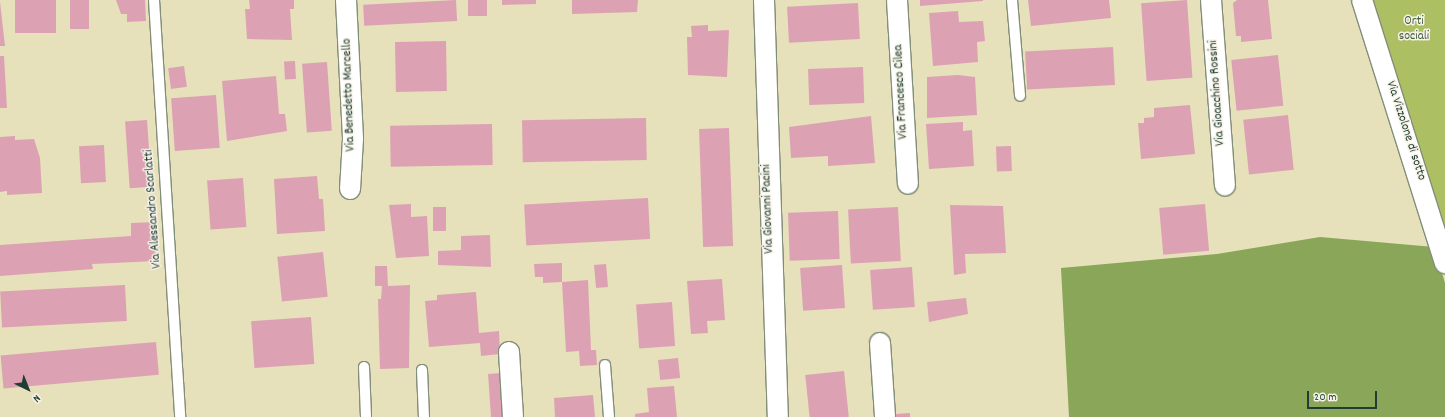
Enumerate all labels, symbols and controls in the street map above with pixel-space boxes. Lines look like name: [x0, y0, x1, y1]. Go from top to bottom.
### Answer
park label: Orti sociali: [1399, 15, 1429, 46]
street label: Via Benedetto Marcello: [340, 38, 360, 152]
street label: Via Gioacchino Rossini: [1207, 40, 1229, 146]
street label: Via Francesco Cilea: [892, 44, 912, 140]
street label: Via Vizzolone di sotto: [1382, 79, 1428, 183]
street label: Via Alessandro Scarlatti: [142, 149, 166, 269]
street label: Via Giovanni Pacini: [760, 164, 778, 254]
north arrow: [8, 369, 48, 409]
scale bar: [1309, 383, 1379, 409]
text: 20 m: [1314, 389, 1337, 406]
text: N: [29, 390, 44, 405]

